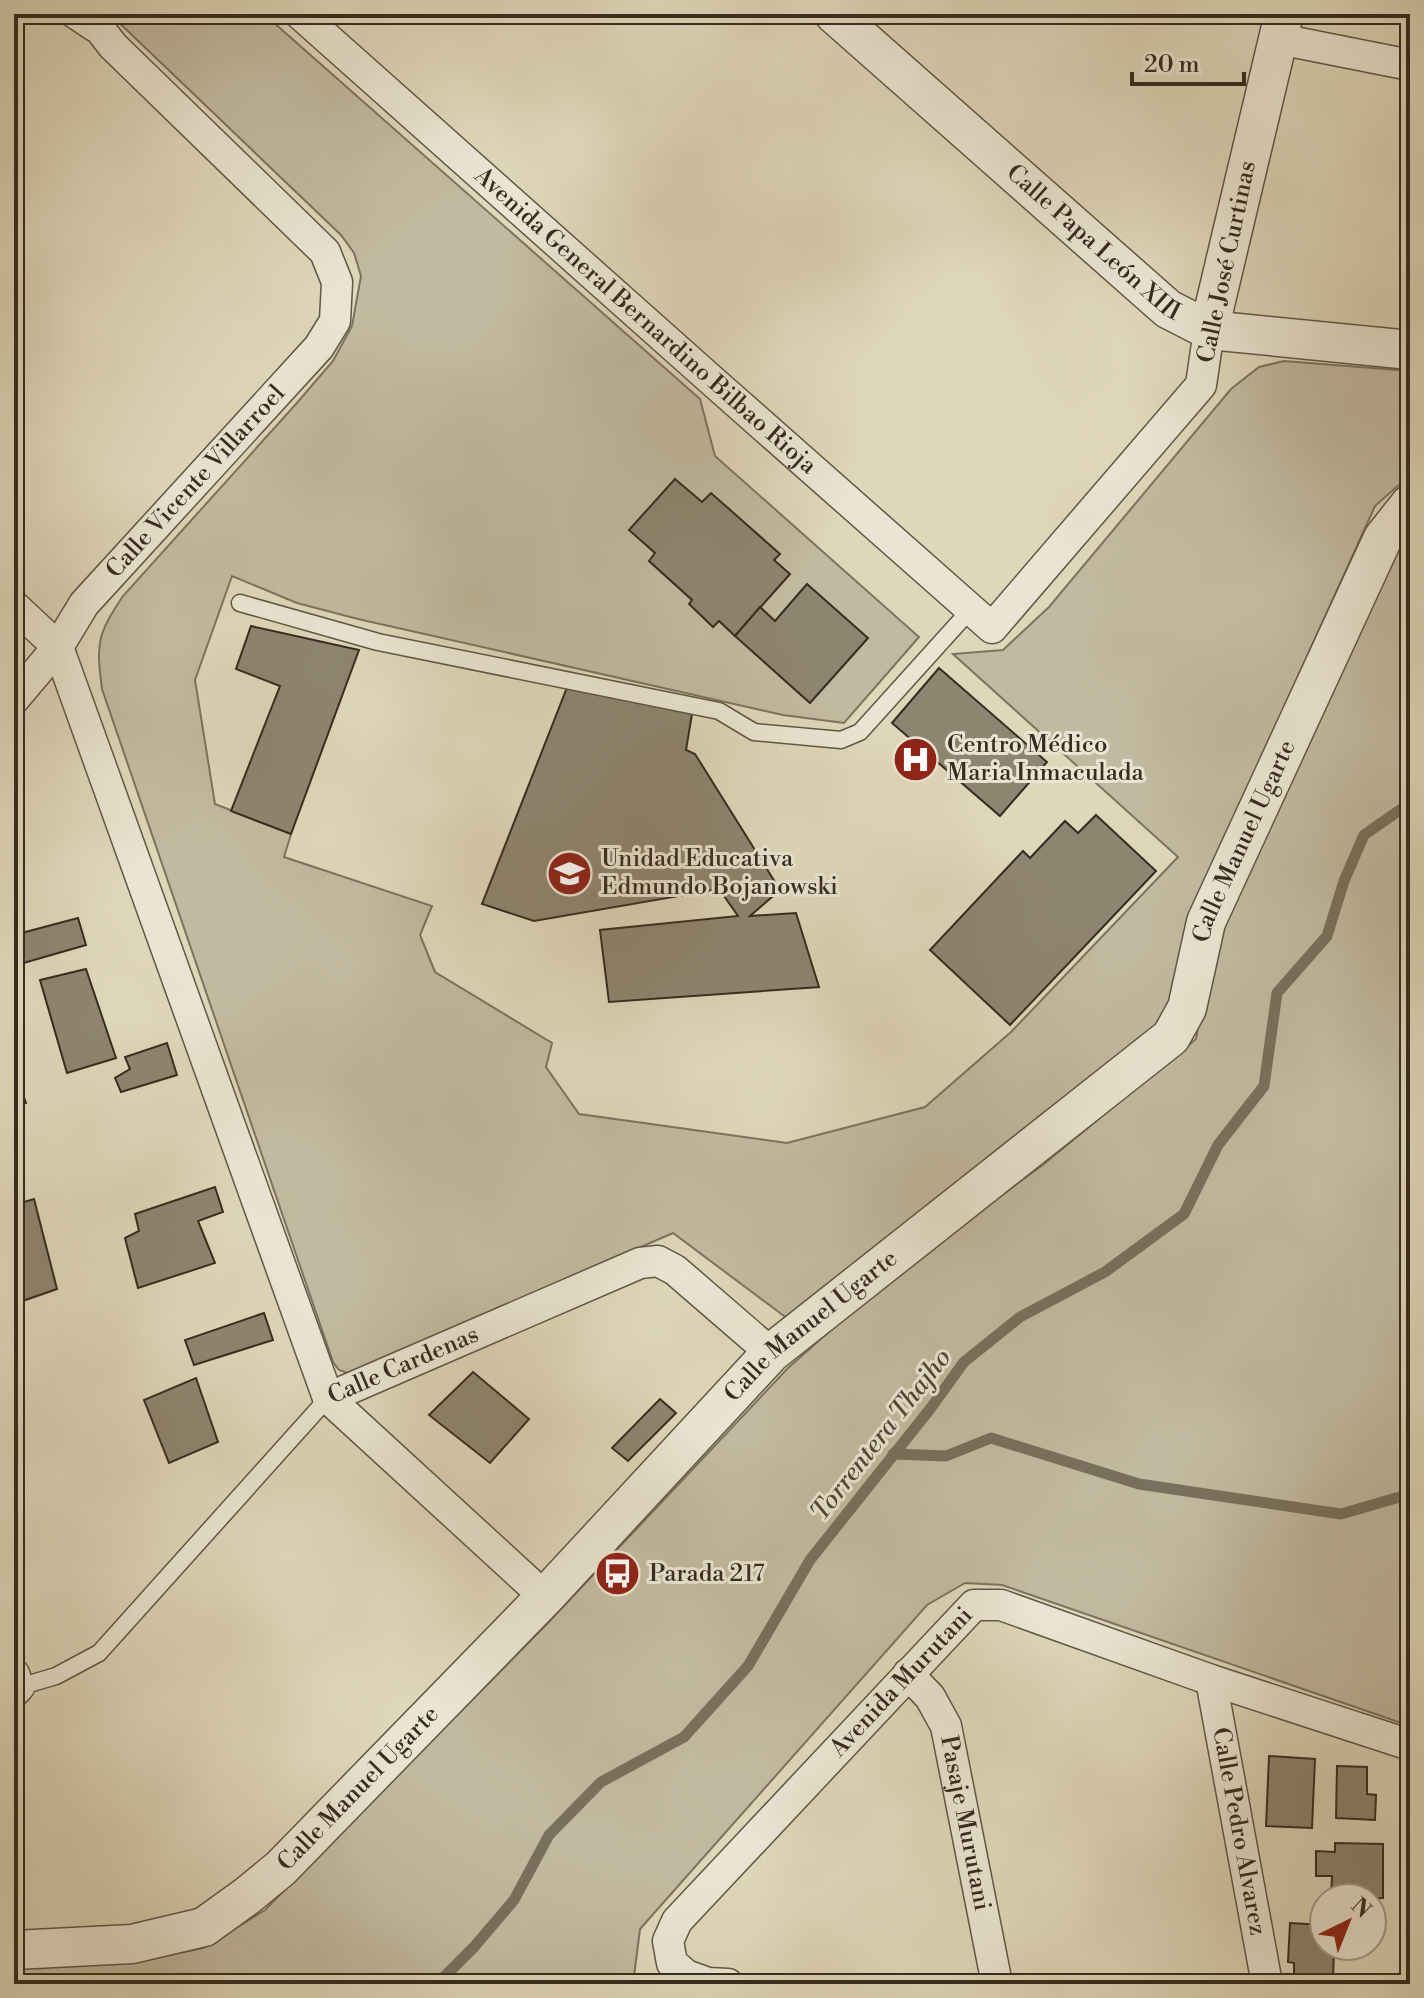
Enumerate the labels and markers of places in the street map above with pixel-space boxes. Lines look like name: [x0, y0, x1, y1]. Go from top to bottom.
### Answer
place label: Centro Médico Maria Inmaculada: [947, 730, 1144, 788]
hospital icon: Centro Médico Maria Inmaculada: [892, 735, 940, 783]
place label: Unidad Educativa Edmundo Bojanowski: [601, 844, 838, 902]
school or university icon: Unidad Educativa Edmundo Bojanowski: [546, 849, 594, 897]
bus stop icon: Parada 217: [594, 1550, 642, 1598]
place label: Parada 217: [649, 1559, 765, 1589]

